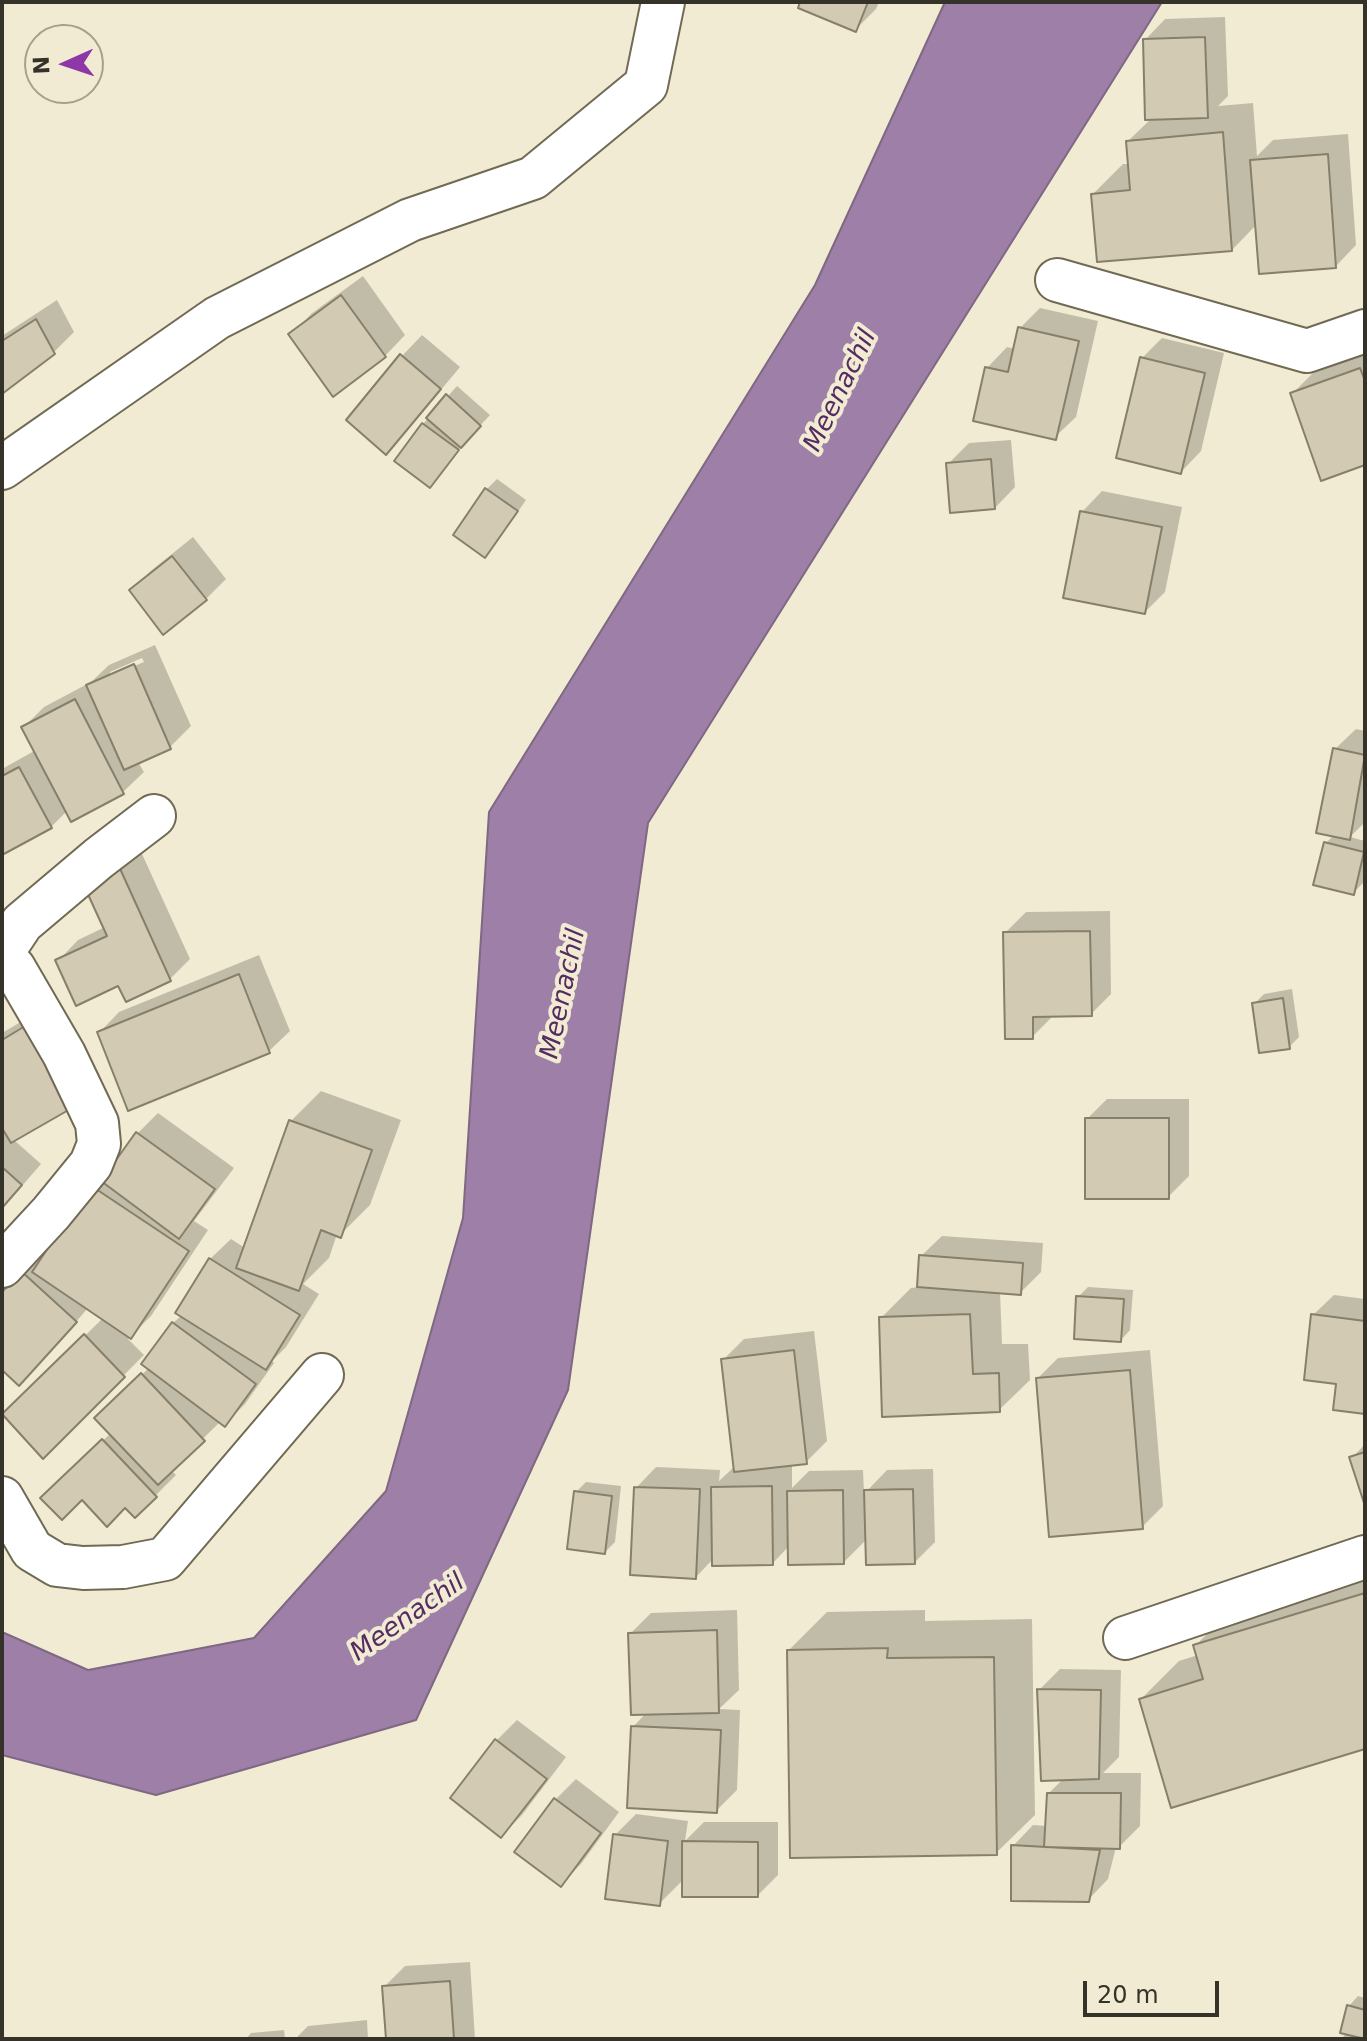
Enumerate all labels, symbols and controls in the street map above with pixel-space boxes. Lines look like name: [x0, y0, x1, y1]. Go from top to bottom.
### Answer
north arrow: [24, 24, 104, 104]
text: N: [29, 55, 54, 75]
water label: Meenachil: [798, 325, 884, 457]
water label: Meenachil: [535, 926, 593, 1062]
water label: Meenachil: [345, 1567, 471, 1669]
scale bar: [1087, 1965, 1223, 2015]
text: 20 m: [1097, 1981, 1159, 2009]

